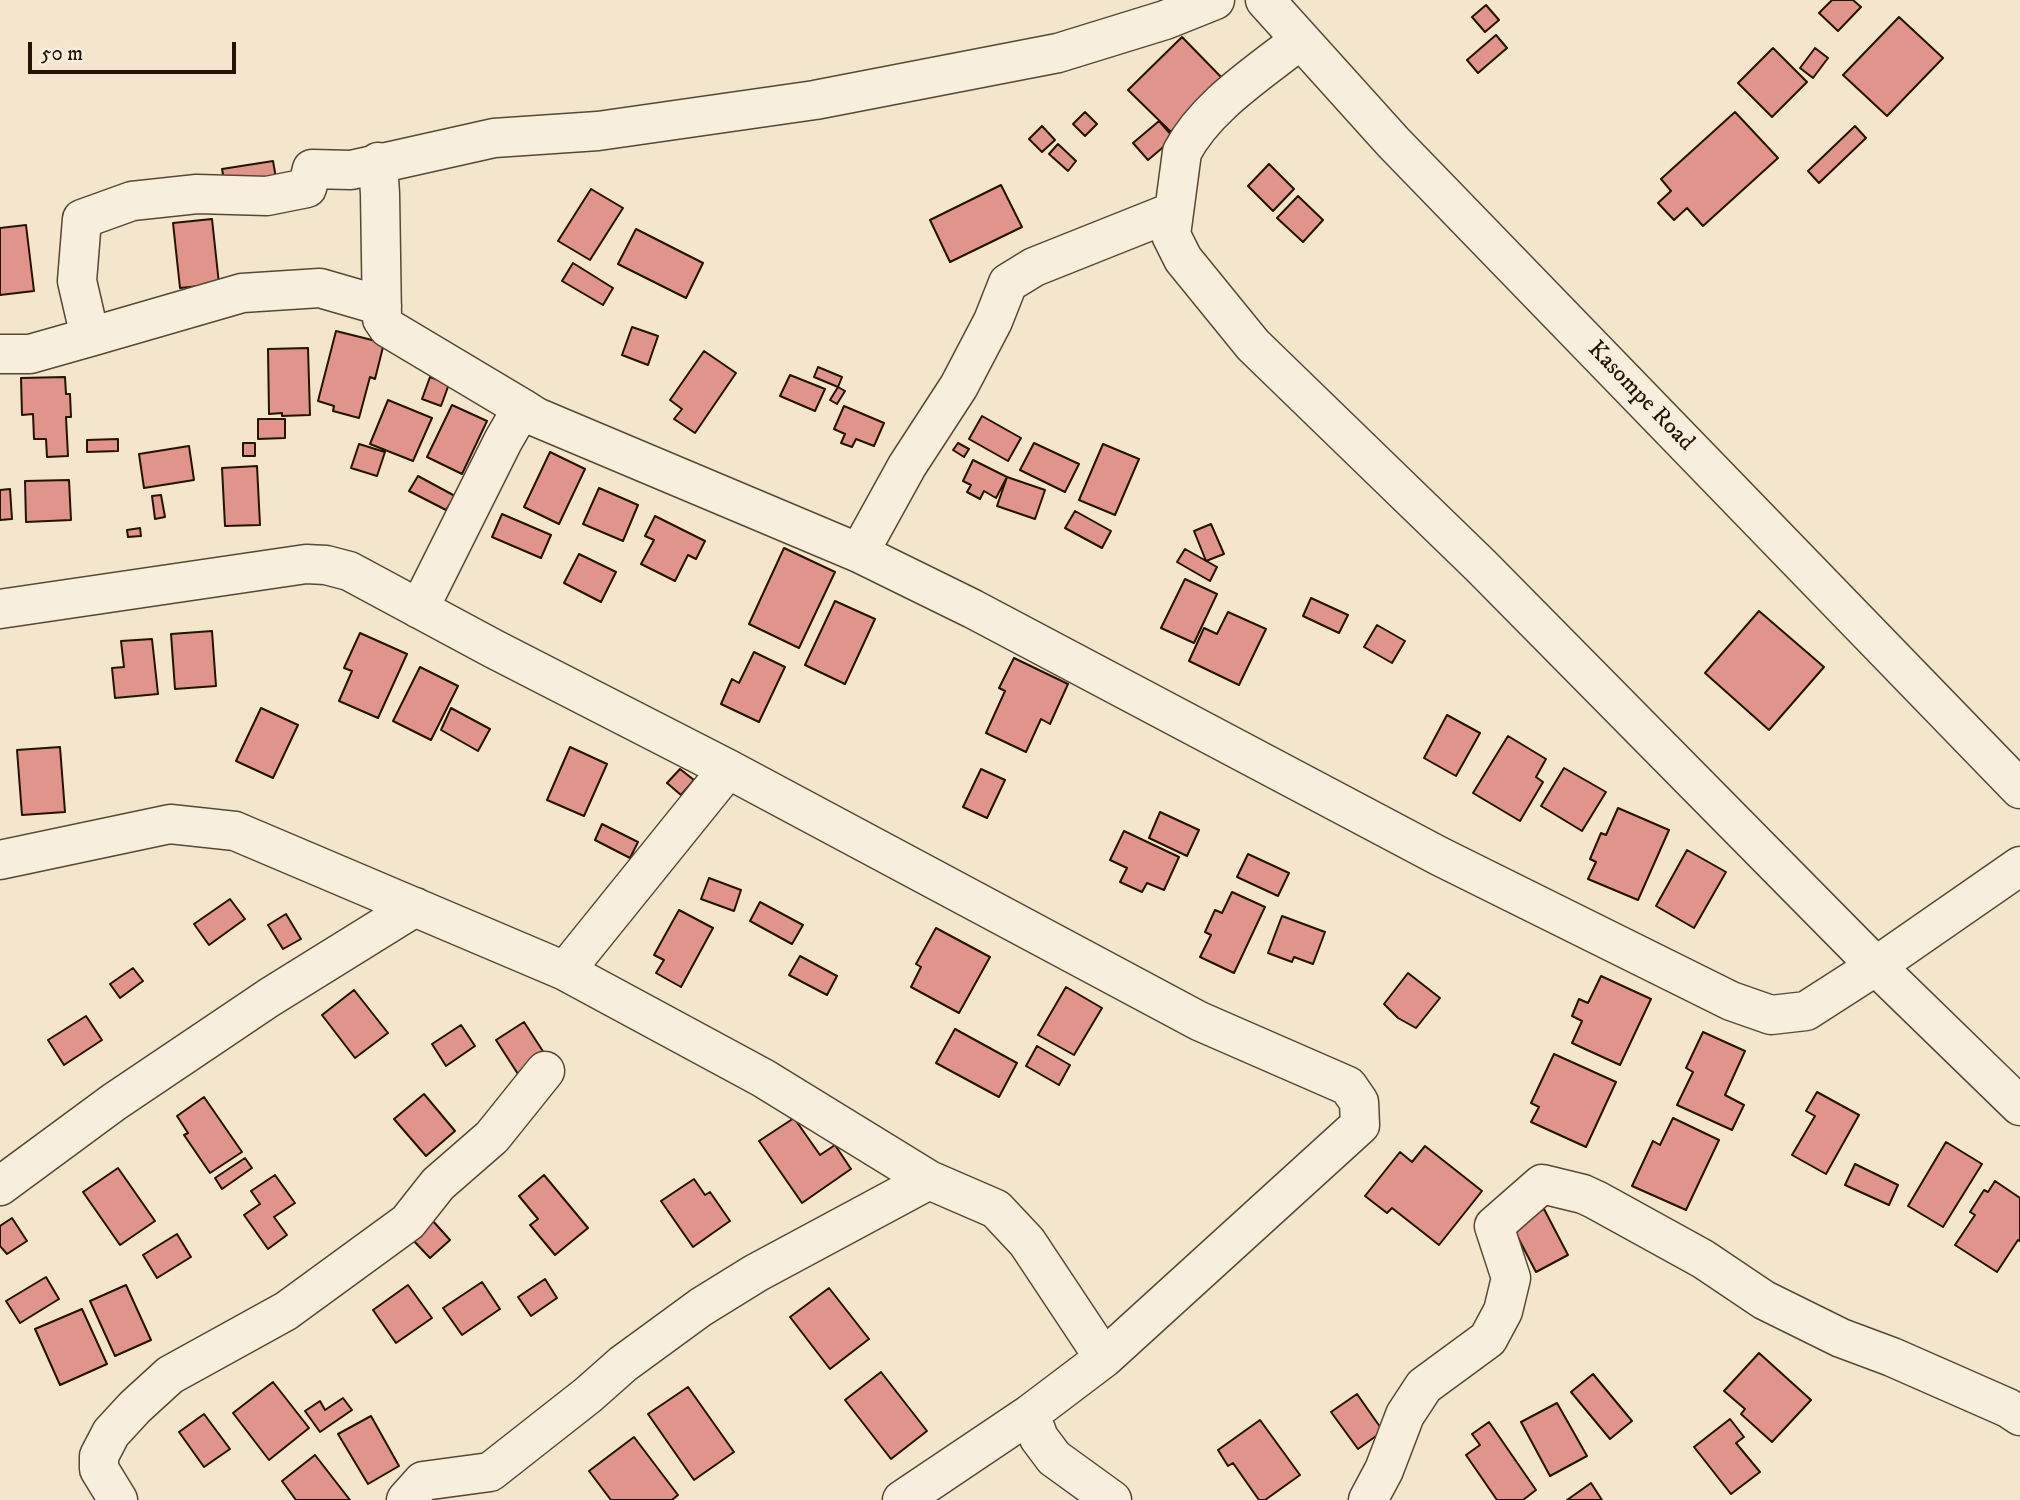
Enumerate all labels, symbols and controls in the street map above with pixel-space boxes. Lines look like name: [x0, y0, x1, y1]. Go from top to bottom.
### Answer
scale bar: [32, 28, 240, 72]
text: 50 m: [41, 41, 83, 67]
street label: Kasompe Road: [1580, 336, 1700, 458]

